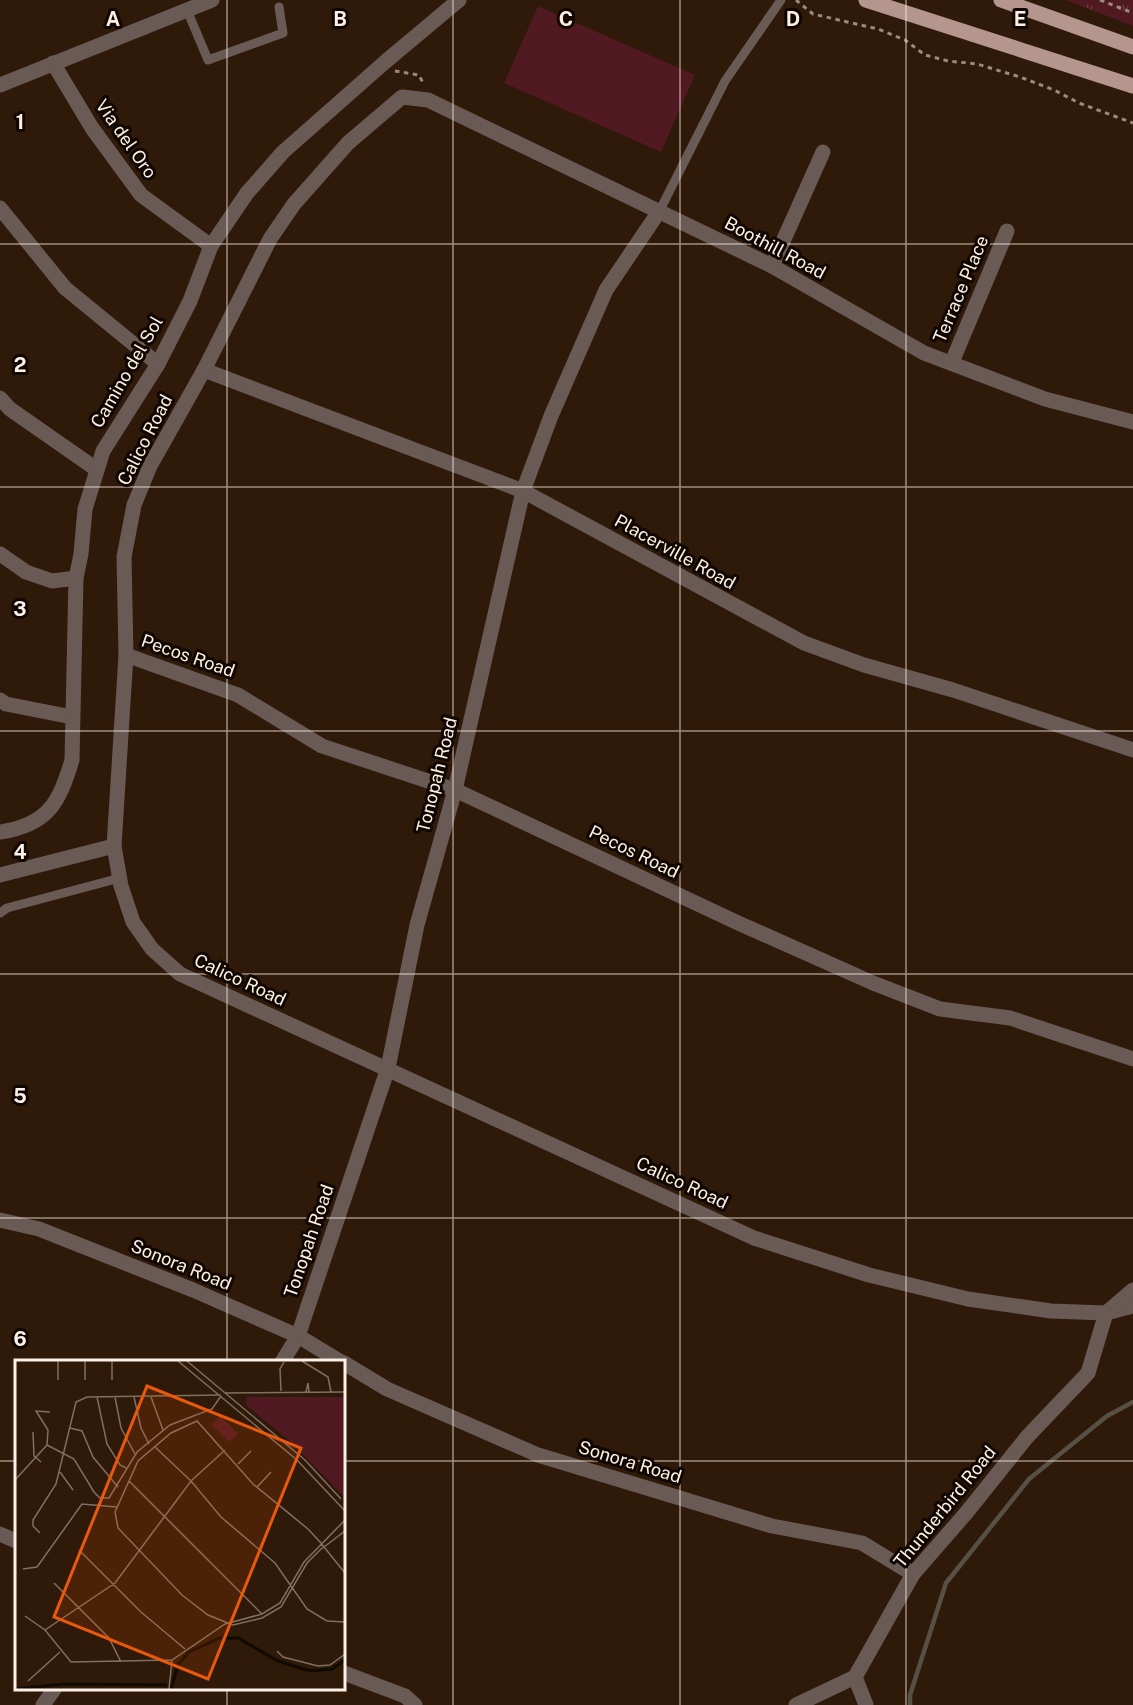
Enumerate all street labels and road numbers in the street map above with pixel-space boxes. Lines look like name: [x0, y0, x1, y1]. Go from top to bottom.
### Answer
street label: Via del Oro: [92, 95, 161, 182]
street label: Boothill Road: [721, 212, 829, 283]
street label: Terrace Place: [929, 232, 993, 345]
street label: Camino del Sol: [86, 312, 167, 431]
street label: Calico Road: [113, 391, 176, 489]
street label: Placerville Road: [611, 510, 739, 593]
street label: Pecos Road: [139, 630, 238, 681]
street label: Tonopah Road: [412, 715, 461, 835]
street label: Pecos Road: [586, 821, 683, 882]
street label: Calico Road: [191, 949, 289, 1010]
street label: Calico Road: [633, 1152, 731, 1213]
street label: Tonopah Road: [279, 1182, 338, 1300]
street label: Sonora Road: [128, 1235, 234, 1294]
street label: Sonora Road: [576, 1436, 684, 1487]
street label: Thunderbird Road: [889, 1442, 1000, 1572]

